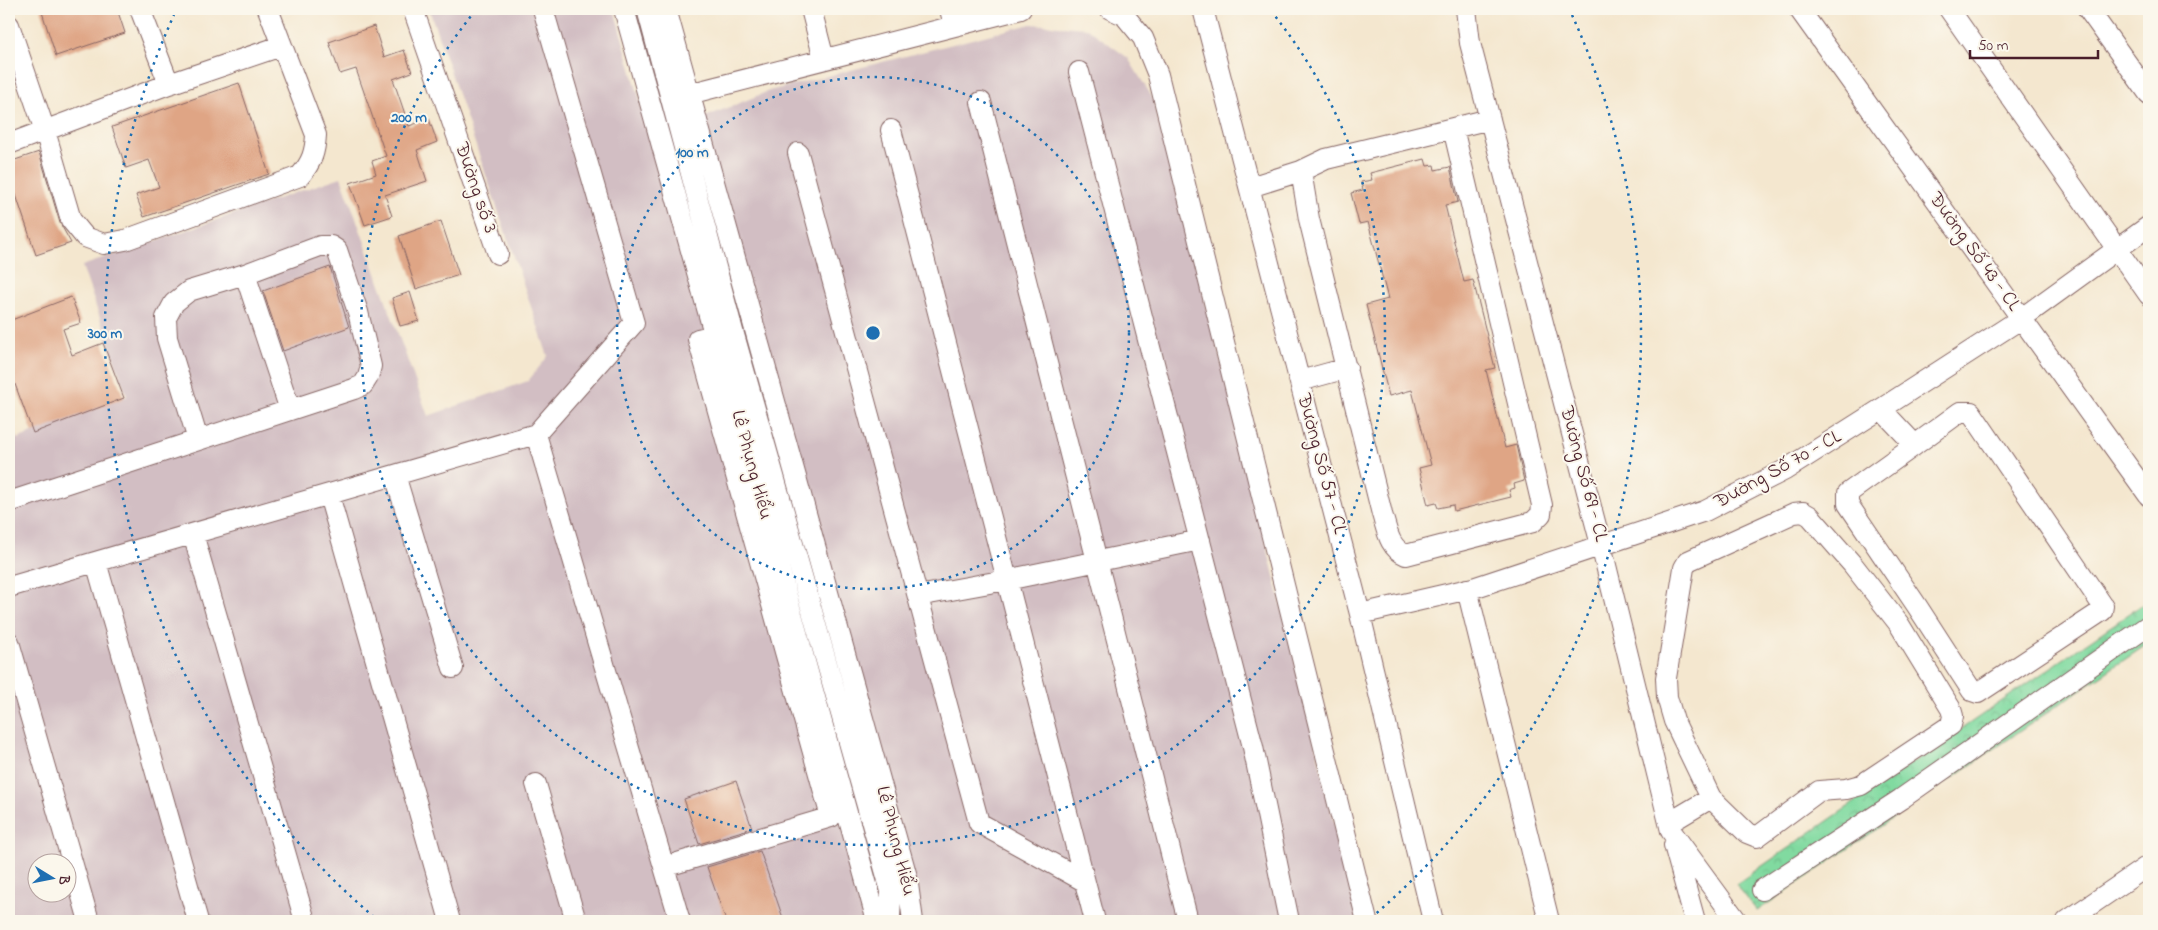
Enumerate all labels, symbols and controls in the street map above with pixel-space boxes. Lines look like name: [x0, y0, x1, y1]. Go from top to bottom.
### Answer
scale bar: [1970, 28, 2098, 60]
text: 50 m: [1978, 35, 2009, 57]
text: 200 m: [390, 107, 427, 129]
street label: Đường số 3: [445, 138, 504, 238]
text: 100 m: [675, 142, 709, 164]
street label: Đường Số 43 - CL: [1919, 186, 2028, 319]
text: 300 m: [87, 323, 123, 345]
centre of rings: [864, 324, 882, 342]
street label: Đường Số 57 - CL: [1287, 390, 1354, 538]
street label: Đường Số 69 - CL: [1550, 402, 1615, 546]
street label: Lê Phụng Hiểu: [722, 407, 780, 523]
street label: Đường Số 70 - CL: [1708, 423, 1848, 518]
street label: Lê Phụng Hiểu: [866, 783, 923, 899]
north arrow: [28, 852, 78, 902]
text: B: [52, 873, 75, 887]

